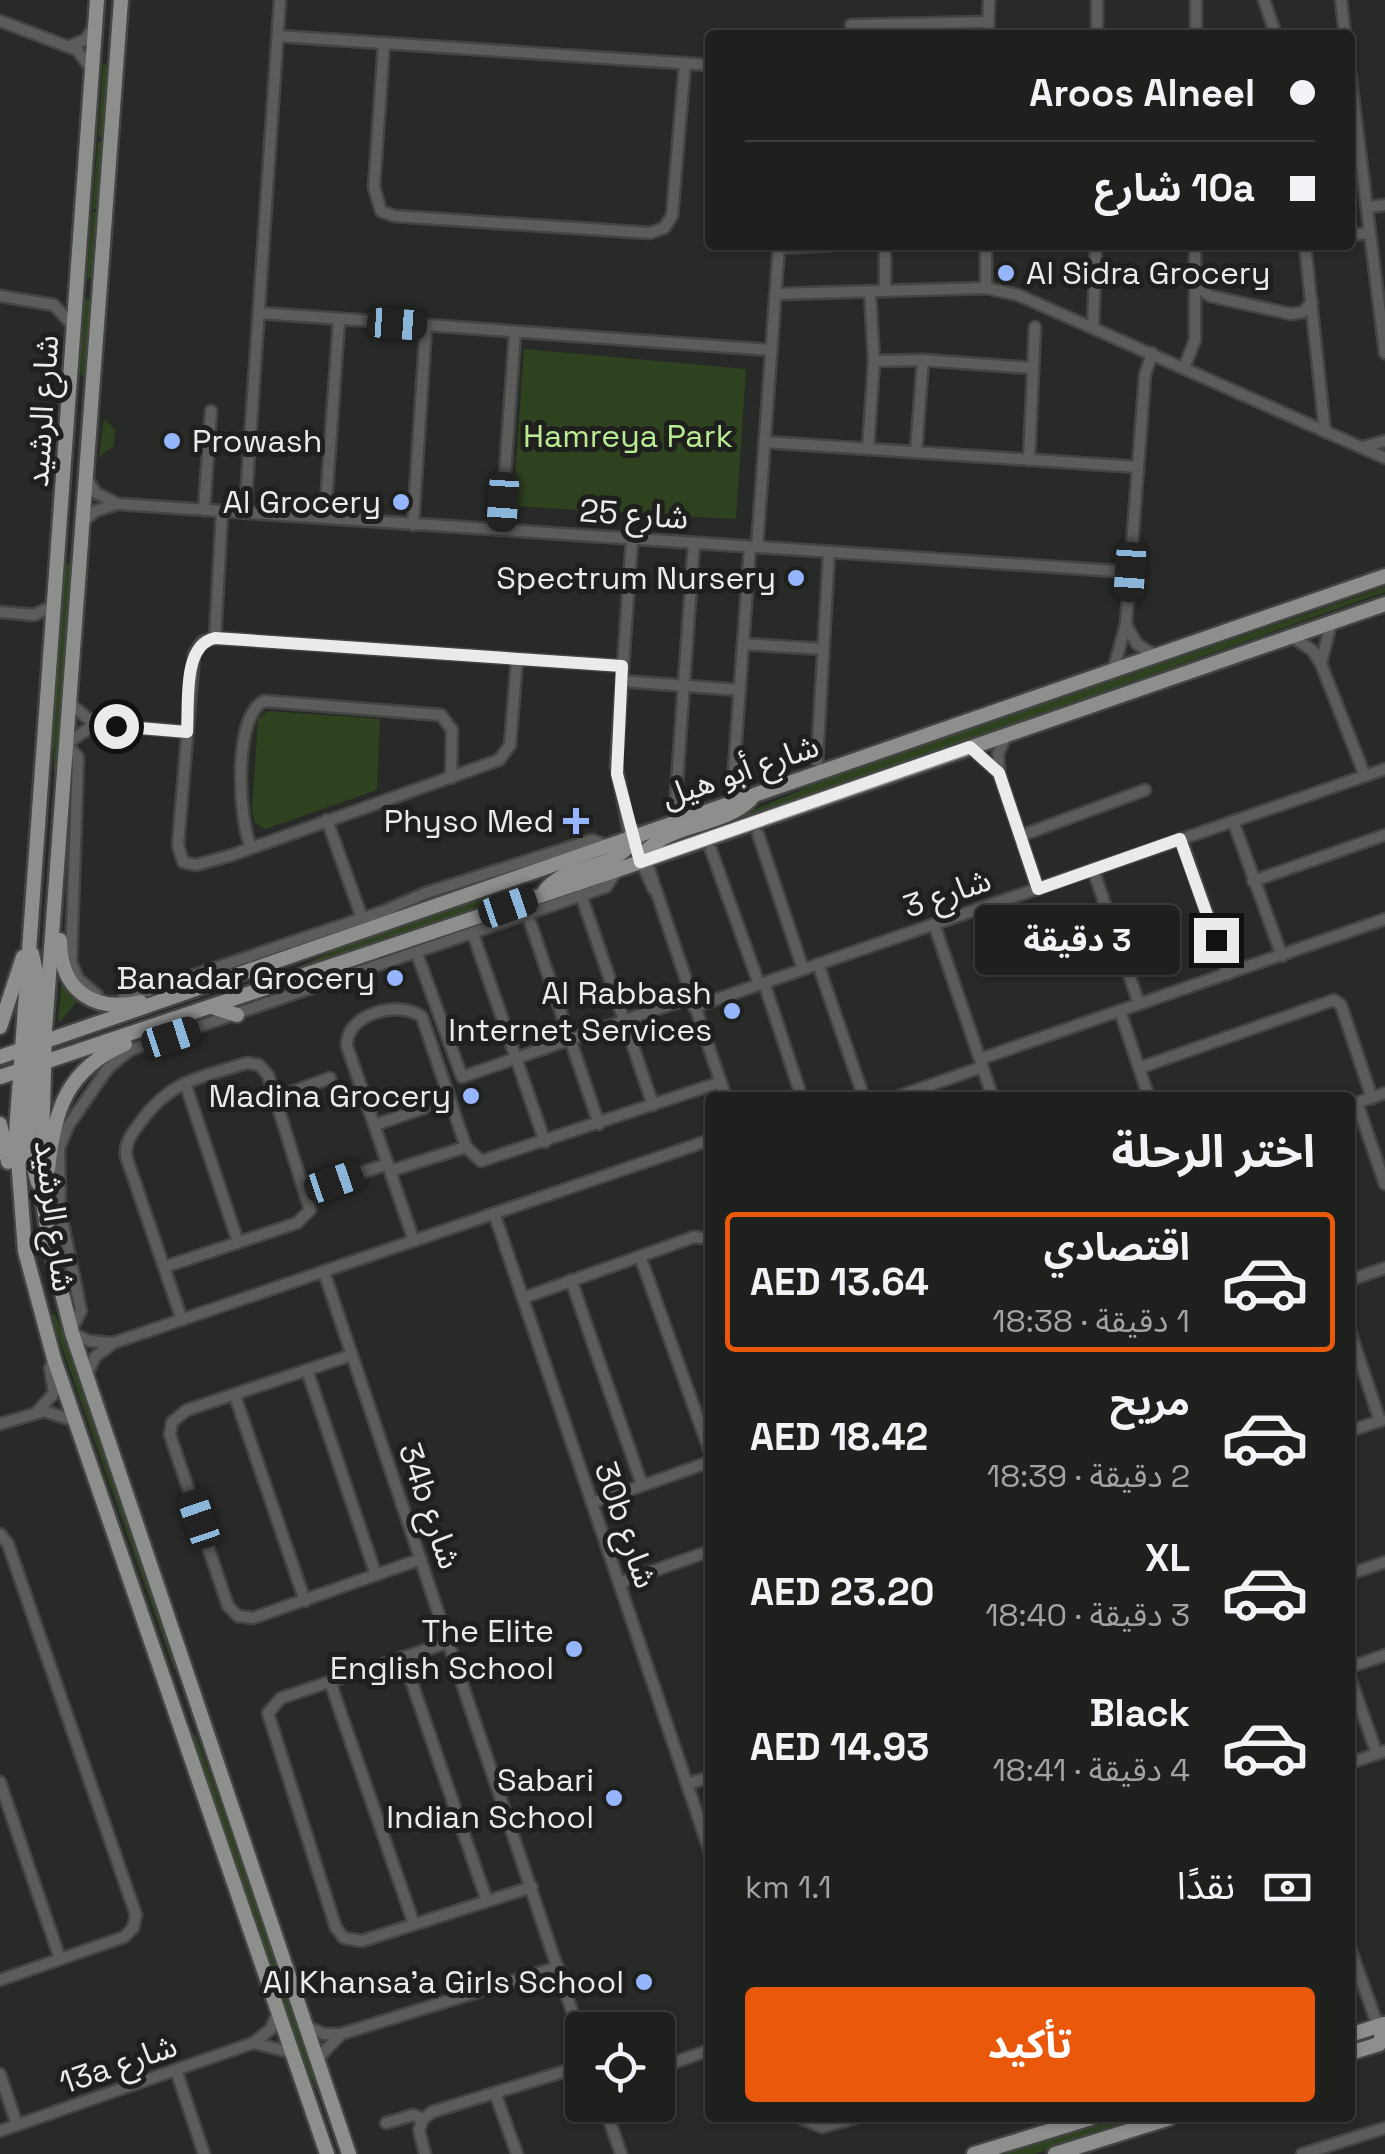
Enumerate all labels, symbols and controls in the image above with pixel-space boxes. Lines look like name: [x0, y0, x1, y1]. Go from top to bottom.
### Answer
text: Aroos Alneel: [1029, 69, 1255, 117]
text: 10a شارع: [1094, 164, 1255, 212]
place label: Al Sidra Grocery: [1026, 253, 1271, 293]
marker: Al Sidra Grocery: [995, 262, 1017, 284]
car: [366, 307, 428, 341]
street label: شارع الرشيد: [17, 334, 71, 489]
park label: Hamreya Park: [523, 416, 733, 456]
place label: Prowash: [192, 421, 322, 461]
marker: Prowash: [161, 430, 183, 452]
car: [486, 471, 520, 533]
place label: Al Grocery: [223, 482, 381, 522]
street label: شارع 25: [578, 490, 690, 542]
marker: Al Grocery: [390, 491, 412, 513]
car: [1113, 541, 1147, 603]
place label: Spectrum Nursery: [496, 558, 776, 598]
marker: Spectrum Nursery: [785, 567, 807, 589]
route start: [94, 704, 139, 749]
street label: شارع أبو هيل: [656, 725, 825, 820]
place label: Physo Med: [384, 801, 554, 841]
marker: Physo Med: [563, 808, 589, 834]
street label: شارع 3: [898, 859, 997, 930]
car: [475, 883, 541, 931]
callout: 3 دقيقة: [976, 905, 1181, 975]
route end: [1194, 918, 1239, 963]
text: 3 دقيقة: [1023, 920, 1132, 960]
place label: Banadar Grocery: [116, 958, 375, 998]
marker: Banadar Grocery: [384, 967, 406, 989]
place label: Al Rabbash Internet Services: [448, 973, 712, 1050]
marker: Al Rabbash Internet Services: [721, 1000, 743, 1022]
car: [138, 1013, 204, 1061]
place label: Madina Grocery: [209, 1076, 451, 1116]
marker: Madina Grocery: [460, 1085, 482, 1107]
text: اختر الرحلة: [1111, 1123, 1315, 1180]
street label: شارع الرشيد: [22, 1138, 84, 1295]
car: [301, 1158, 367, 1206]
text: اقتصادي: [1044, 1223, 1190, 1271]
icon: car: [1220, 1237, 1310, 1327]
text: AED 13.64: [750, 1258, 929, 1306]
text: 1 دقيقة · 18:38: [992, 1301, 1190, 1341]
text: مريح: [1110, 1378, 1190, 1426]
icon: car: [1220, 1392, 1310, 1482]
text: AED 18.42: [750, 1413, 928, 1461]
street label: 34b شارع: [386, 1438, 470, 1576]
text: 2 دقيقة · 18:39: [987, 1456, 1190, 1496]
street label: 30b شارع: [582, 1457, 666, 1595]
car: [175, 1486, 223, 1552]
text: XL: [1145, 1534, 1190, 1582]
icon: car: [1220, 1547, 1310, 1637]
text: AED 23.20: [750, 1568, 934, 1616]
text: 3 دقيقة · 18:40: [985, 1595, 1190, 1635]
place label: The Elite English School: [330, 1611, 554, 1688]
marker: The Elite English School: [563, 1638, 585, 1660]
text: Black: [1089, 1689, 1190, 1737]
icon: car: [1220, 1702, 1310, 1792]
text: AED 14.93: [750, 1723, 929, 1771]
text: 4 دقيقة · 18:41: [992, 1750, 1190, 1790]
place label: Sabari Indian School: [386, 1760, 594, 1837]
marker: Sabari Indian School: [603, 1787, 625, 1809]
icon: cash: [1260, 1860, 1315, 1915]
text: نقدًا: [1177, 1862, 1235, 1910]
text: 1.1 km: [745, 1867, 832, 1907]
place label: Al Khansa'a Girls School: [263, 1962, 624, 2002]
marker: Al Khansa'a Girls School: [633, 1971, 655, 1993]
button: تأكيد: [745, 1987, 1315, 2102]
map controls: [565, 2012, 675, 2122]
button: locate: [565, 2012, 675, 2122]
street label: 13a شارع: [54, 2025, 183, 2107]

